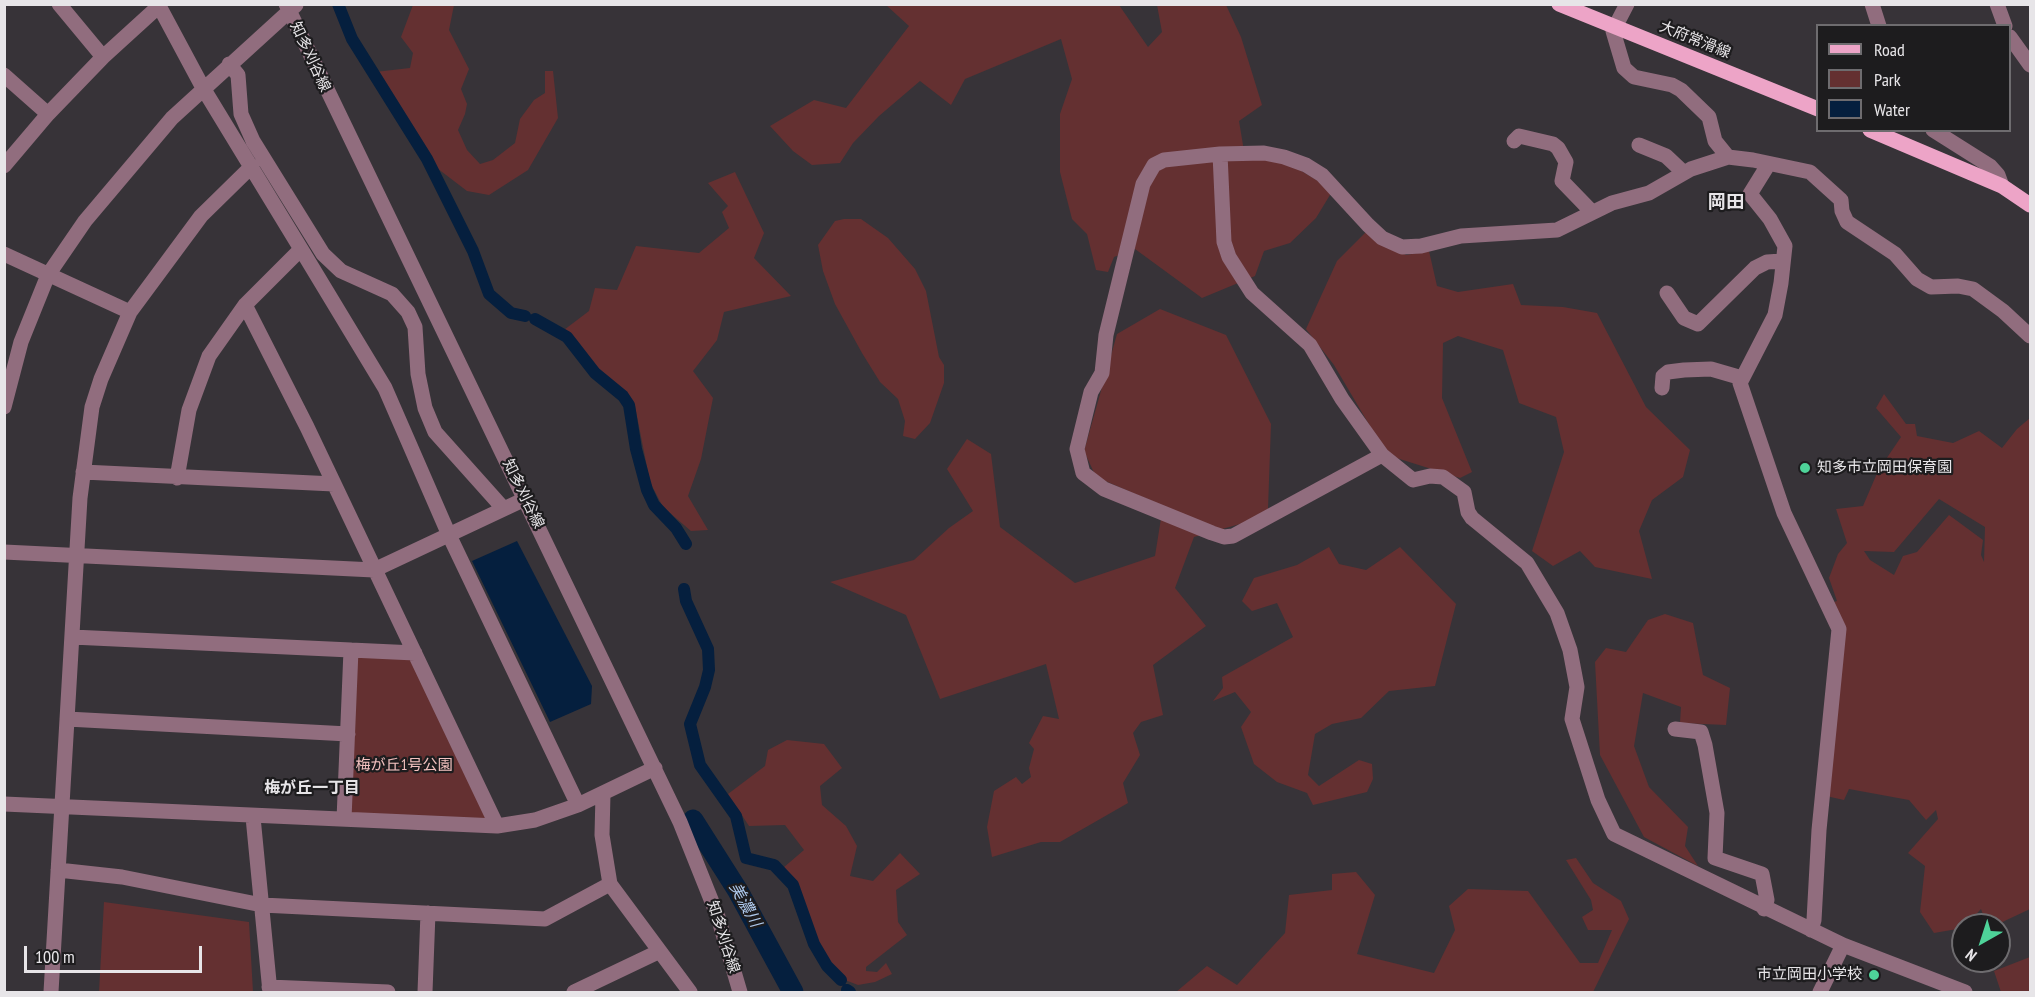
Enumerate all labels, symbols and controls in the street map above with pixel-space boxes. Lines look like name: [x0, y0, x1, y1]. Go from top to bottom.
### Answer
street label: 大府常滑線: [1657, 18, 1733, 62]
street label: 知多刈谷線: [286, 19, 334, 95]
legend: [1816, 24, 2011, 132]
text: Road: [1874, 38, 1905, 61]
text: Park: [1874, 68, 1901, 91]
text: Water: [1874, 98, 1910, 121]
district label: 岡田: [1708, 192, 1744, 214]
street label: 知多刈谷線: [498, 456, 548, 532]
place label: 知多市立岡田保育園: [1817, 459, 1952, 477]
marker: 知多市立岡田保育園: [1798, 461, 1812, 475]
park label: 梅が丘1号公園: [356, 757, 452, 775]
district label: 梅が丘一丁目: [264, 778, 360, 798]
water label: 美濃川: [725, 879, 765, 931]
street label: 知多刈谷線: [703, 899, 743, 975]
north arrow: [1951, 913, 2011, 973]
scale bar: [27, 934, 206, 972]
text: 100 m: [35, 945, 75, 968]
text: N: [1961, 945, 1981, 966]
place label: 市立岡田小学校: [1757, 966, 1862, 984]
marker: 市立岡田小学校: [1867, 968, 1881, 982]

